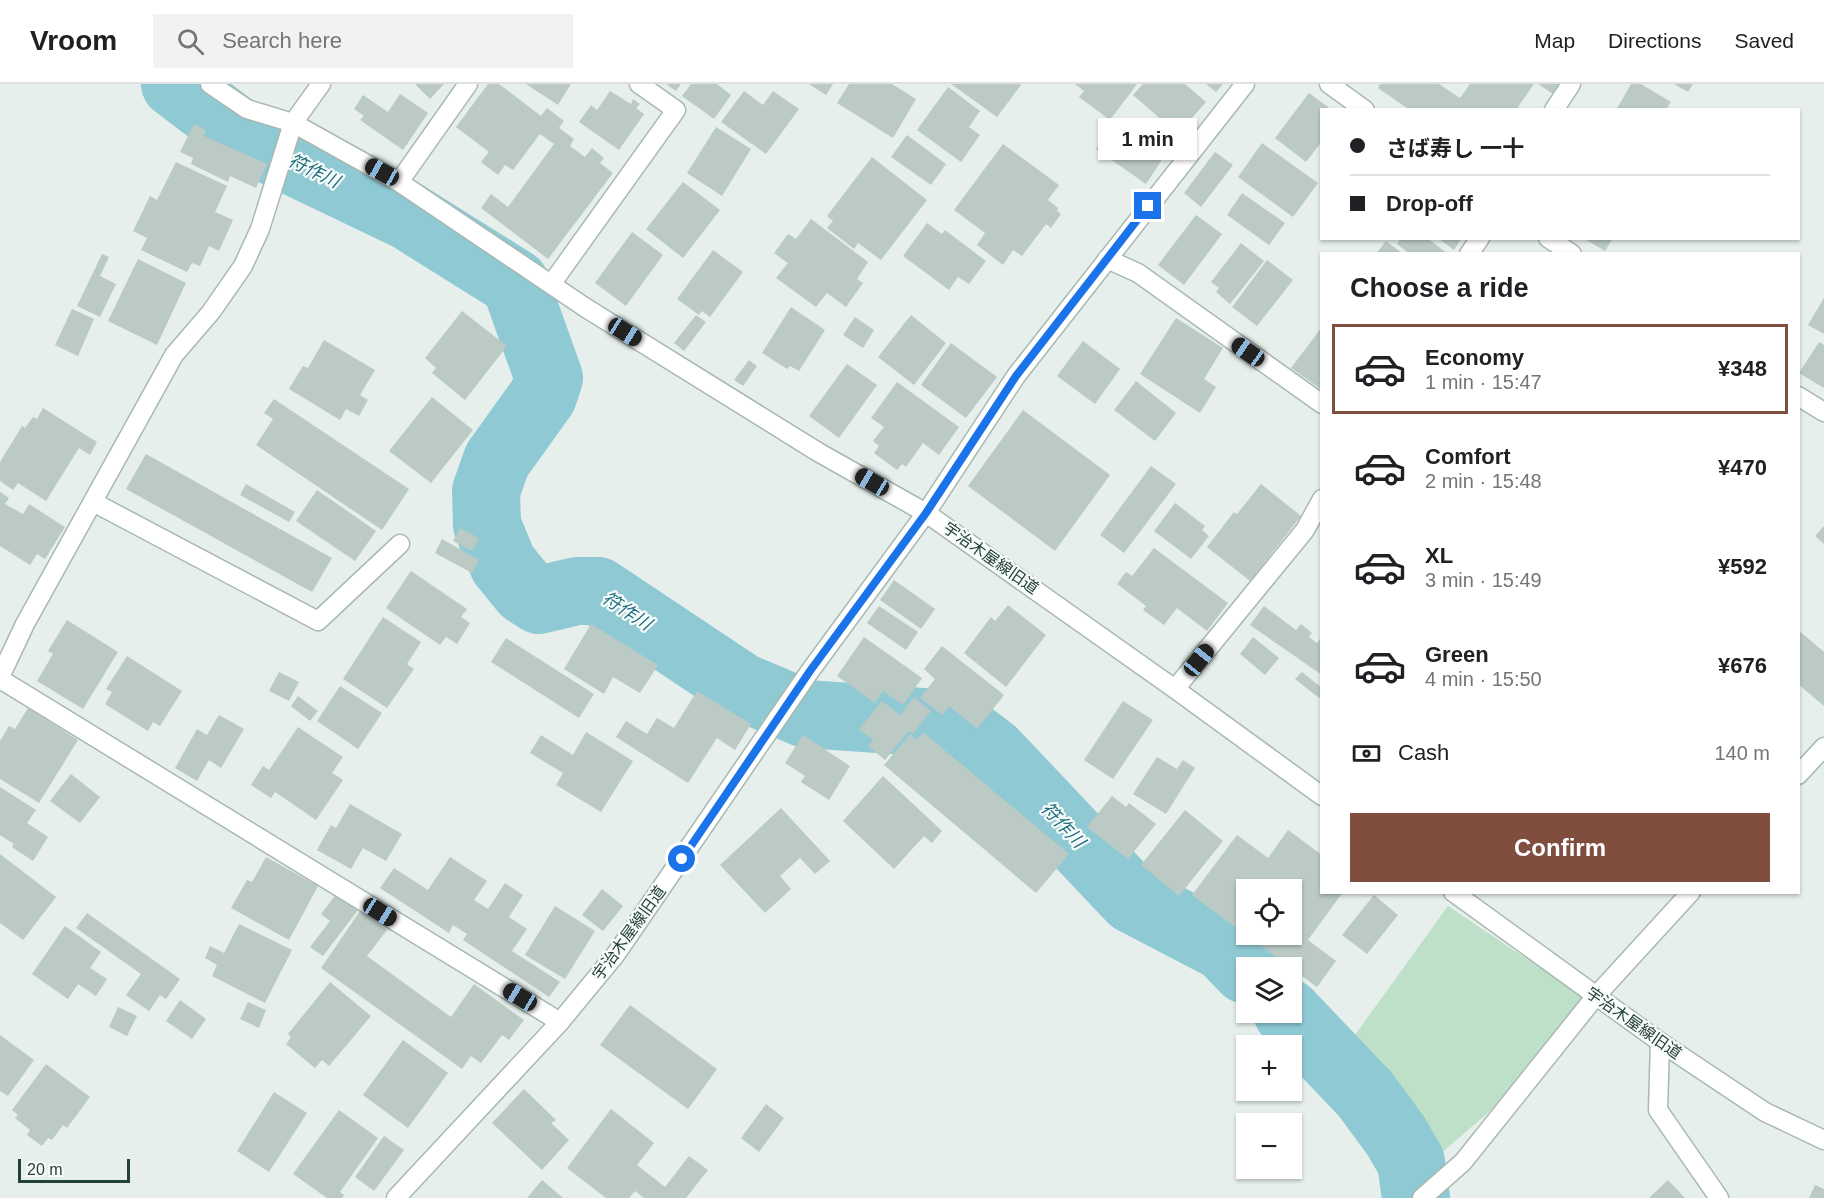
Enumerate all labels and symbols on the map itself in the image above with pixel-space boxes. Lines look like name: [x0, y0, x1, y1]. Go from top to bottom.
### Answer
callout: 1 min: [1098, 119, 1198, 161]
water label: 符作川: [285, 150, 344, 193]
car: [362, 155, 402, 189]
route end: [1134, 192, 1161, 219]
car: [605, 315, 645, 349]
car: [1228, 334, 1268, 370]
car: [852, 465, 892, 499]
street label: 宇治木屋線旧道: [940, 519, 1042, 597]
water label: 符作川: [599, 588, 657, 635]
car: [1181, 640, 1217, 680]
water label: 符作川: [1037, 798, 1090, 853]
route start: [668, 845, 695, 872]
street label: 宇治木屋線旧道: [589, 883, 669, 983]
car: [360, 895, 400, 929]
car: [500, 980, 540, 1014]
street label: 宇治木屋線旧道: [1583, 984, 1685, 1062]
scale bar: [18, 1156, 130, 1184]

